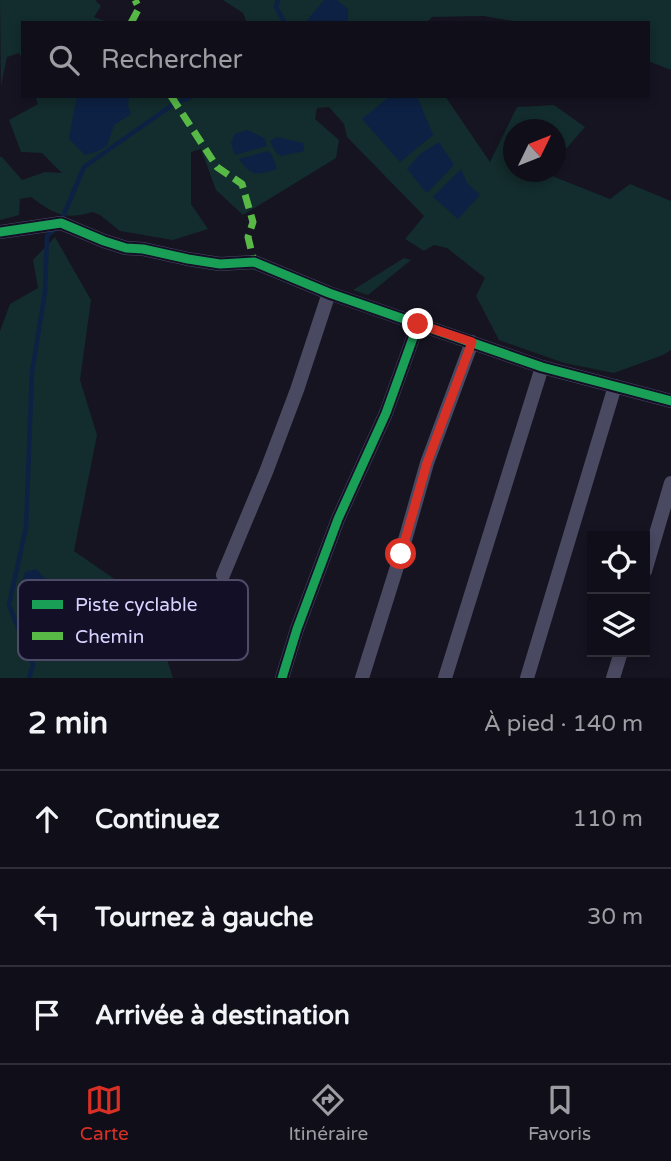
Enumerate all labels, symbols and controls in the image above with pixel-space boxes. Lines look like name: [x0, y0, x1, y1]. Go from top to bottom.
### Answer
search box: [21, 21, 650, 98]
icon: search: [45, 41, 83, 79]
text: Rechercher: [101, 44, 243, 75]
north arrow: [503, 119, 566, 182]
route end: [402, 308, 433, 339]
map controls: [587, 531, 650, 657]
button: locate: [587, 531, 650, 594]
route start: [385, 538, 416, 569]
legend: [18, 580, 248, 660]
text: Piste cyclable: [75, 594, 197, 616]
button: layers: [587, 594, 650, 657]
text: Chemin: [75, 626, 144, 648]
text: 2 min: [28, 705, 108, 742]
text: À pied · 140 m: [484, 710, 643, 738]
icon: ahead: [28, 800, 66, 838]
text: Continuez: [95, 804, 220, 835]
text: 110 m: [573, 805, 643, 833]
icon: left: [28, 898, 66, 936]
text: Tournez à gauche: [95, 902, 314, 933]
text: 30 m: [587, 903, 643, 931]
icon: arrive: [28, 996, 66, 1034]
text: Arrivée à destination: [95, 1000, 350, 1031]
tab: Carte: [80, 1081, 129, 1145]
tab: Itinéraire: [288, 1081, 368, 1145]
tab: Favoris: [528, 1081, 591, 1145]

